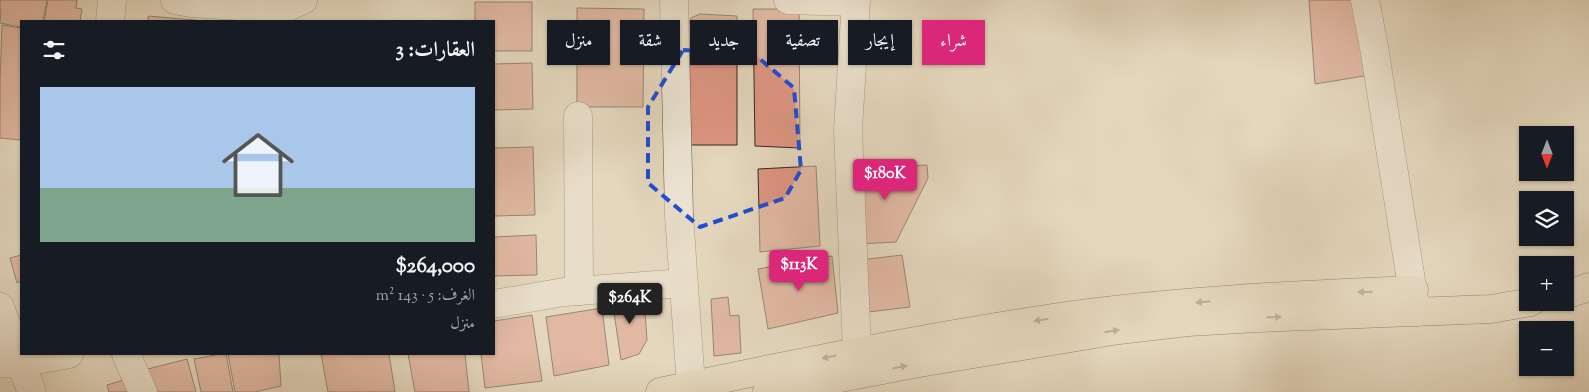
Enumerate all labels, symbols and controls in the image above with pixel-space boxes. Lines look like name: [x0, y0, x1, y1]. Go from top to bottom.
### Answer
chip: منزل: [547, 20, 610, 65]
chip: شقة: [620, 20, 680, 65]
chip: جديد: [690, 20, 757, 65]
chip: تصفية: [767, 20, 838, 65]
chip: إيجار: [848, 20, 912, 65]
chip: شراء: [922, 20, 985, 65]
icon: filters: [40, 36, 68, 64]
text: العقارات: 3: [396, 36, 475, 66]
icon: home: [213, 120, 303, 210]
north arrow: [1519, 126, 1574, 181]
map controls: [1519, 126, 1574, 376]
pin: $180K: [850, 158, 920, 201]
text: $180K: [864, 163, 906, 186]
button: layers: [1519, 191, 1574, 246]
pin: $113K: [764, 250, 834, 292]
text: $264,000: [395, 252, 475, 282]
text: $113K: [780, 254, 818, 277]
button: +: [1519, 256, 1574, 311]
pin: $264K: [595, 282, 665, 325]
text: الغرف: 5 · 143 m²: [376, 285, 475, 308]
text: $264K: [608, 287, 652, 310]
one-way arrow: [1357, 289, 1373, 297]
one-way arrow: [1195, 299, 1211, 307]
text: منزل: [450, 313, 475, 336]
one-way arrow: [1267, 313, 1283, 321]
one-way arrow: [1033, 317, 1049, 325]
button: −: [1519, 321, 1574, 376]
one-way arrow: [1105, 327, 1121, 335]
one-way arrow: [821, 353, 837, 361]
one-way arrow: [893, 362, 909, 370]

